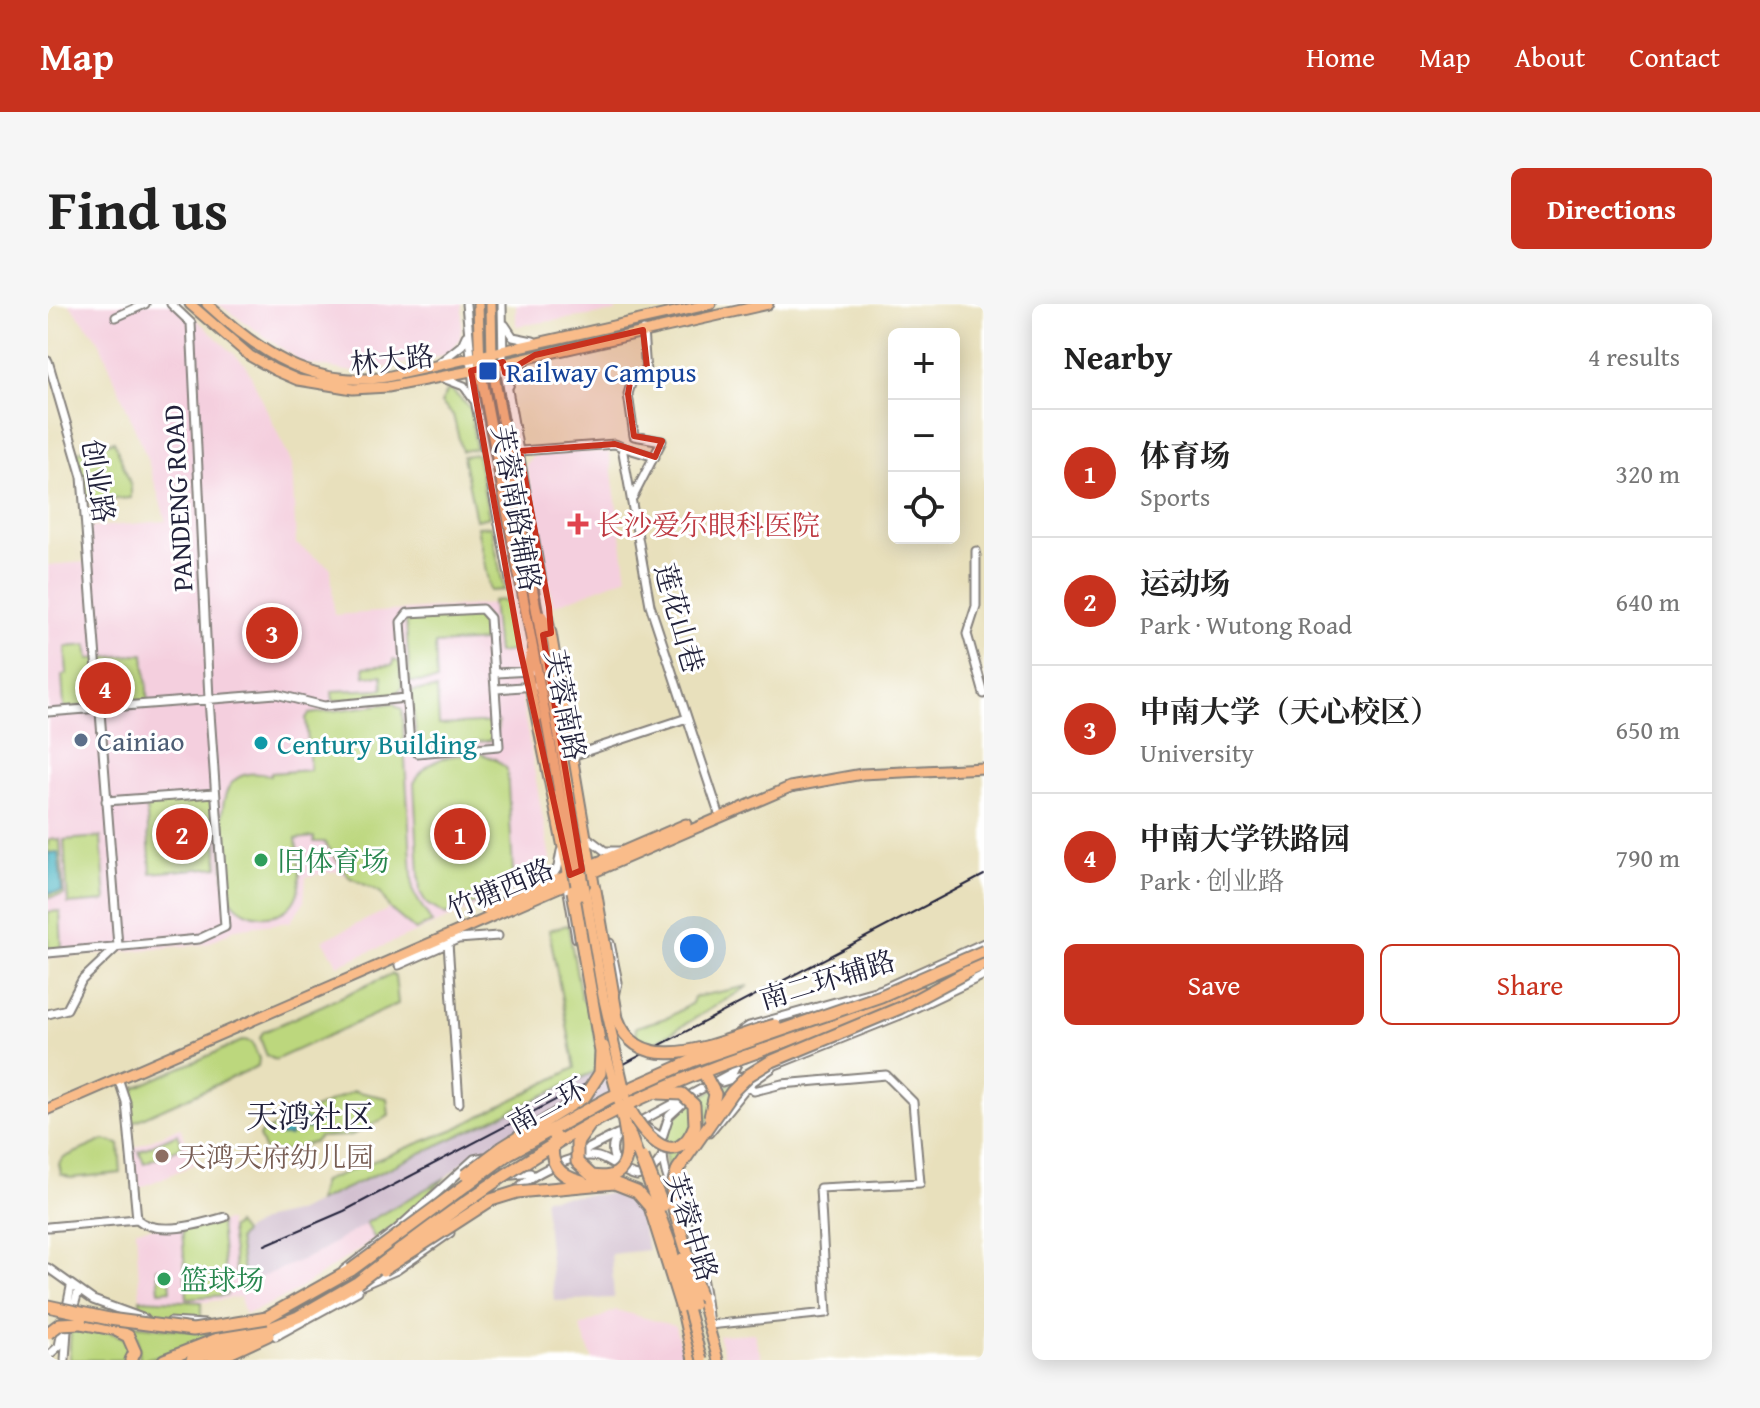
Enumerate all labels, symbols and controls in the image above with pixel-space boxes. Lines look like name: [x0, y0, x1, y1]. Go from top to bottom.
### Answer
text: Map: [40, 28, 114, 84]
text: Home: [1306, 36, 1375, 77]
text: Map: [1419, 36, 1471, 77]
text: About: [1515, 36, 1585, 77]
text: Contact: [1629, 36, 1720, 77]
text: Find us: [48, 167, 228, 250]
button: Directions: [1511, 168, 1712, 249]
map controls: [888, 328, 960, 544]
button: +: [888, 328, 960, 400]
text: Nearby: [1064, 332, 1173, 381]
street label: 林大路: [348, 334, 436, 384]
text: 4 results: [1588, 337, 1680, 376]
place label: Railway Campus: [506, 351, 697, 392]
marker: Railway Campus: [477, 360, 499, 382]
button: −: [888, 400, 960, 472]
street label: PANDENG ROAD: [152, 403, 202, 593]
street label: 芙蓉南路辅路: [482, 422, 552, 594]
text: 体育场: [1140, 433, 1230, 477]
street label: 创业路: [72, 436, 126, 526]
text: 1: [1083, 454, 1097, 493]
text: 320 m: [1615, 454, 1680, 493]
button: locate: [888, 472, 960, 544]
text: Sports: [1140, 477, 1210, 516]
place label: 长沙爱尔眼科医院: [596, 504, 820, 545]
marker: 长沙爱尔眼科医院: [567, 513, 589, 535]
street label: 莲花山巷: [645, 559, 715, 677]
text: 运动场: [1140, 561, 1230, 605]
text: 2: [1083, 582, 1097, 621]
text: 640 m: [1615, 582, 1680, 621]
pin: 3: [246, 603, 298, 663]
text: Park · Wutong Road: [1140, 605, 1352, 644]
street label: 芙蓉南路: [535, 646, 597, 764]
pin: 4: [79, 658, 131, 718]
text: 中南大学（天心校区）: [1140, 689, 1440, 733]
text: 3: [1083, 710, 1097, 749]
text: 650 m: [1615, 710, 1680, 749]
place label: Cainiao: [97, 720, 184, 761]
place label: Century Building: [277, 723, 477, 764]
marker: Cainiao: [72, 731, 90, 749]
text: University: [1140, 733, 1254, 772]
marker: Century Building: [252, 734, 270, 752]
pin: 2: [156, 804, 208, 864]
pin: 1: [434, 804, 486, 864]
text: 中南大学铁路园: [1140, 816, 1350, 860]
text: 4: [1083, 838, 1097, 877]
text: 790 m: [1615, 838, 1680, 877]
place label: 旧体育场: [277, 840, 389, 881]
street label: 竹塘西路: [440, 847, 560, 929]
marker: 旧体育场: [252, 851, 270, 869]
text: Park · 创业路: [1140, 861, 1284, 900]
your location: [674, 928, 714, 968]
street label: 南二环辅路: [754, 939, 900, 1019]
button: Save: [1064, 944, 1364, 1025]
button: Share: [1380, 944, 1680, 1025]
street label: 南二环: [500, 1067, 594, 1143]
district label: 天鸿社区: [246, 1093, 374, 1140]
place label: 天鸿天府幼儿园: [178, 1136, 374, 1177]
marker: 天鸿天府幼儿园: [153, 1147, 171, 1165]
street label: 芙蓉中路: [655, 1167, 729, 1287]
place label: 篮球场: [180, 1259, 264, 1300]
marker: 篮球场: [155, 1270, 173, 1288]

